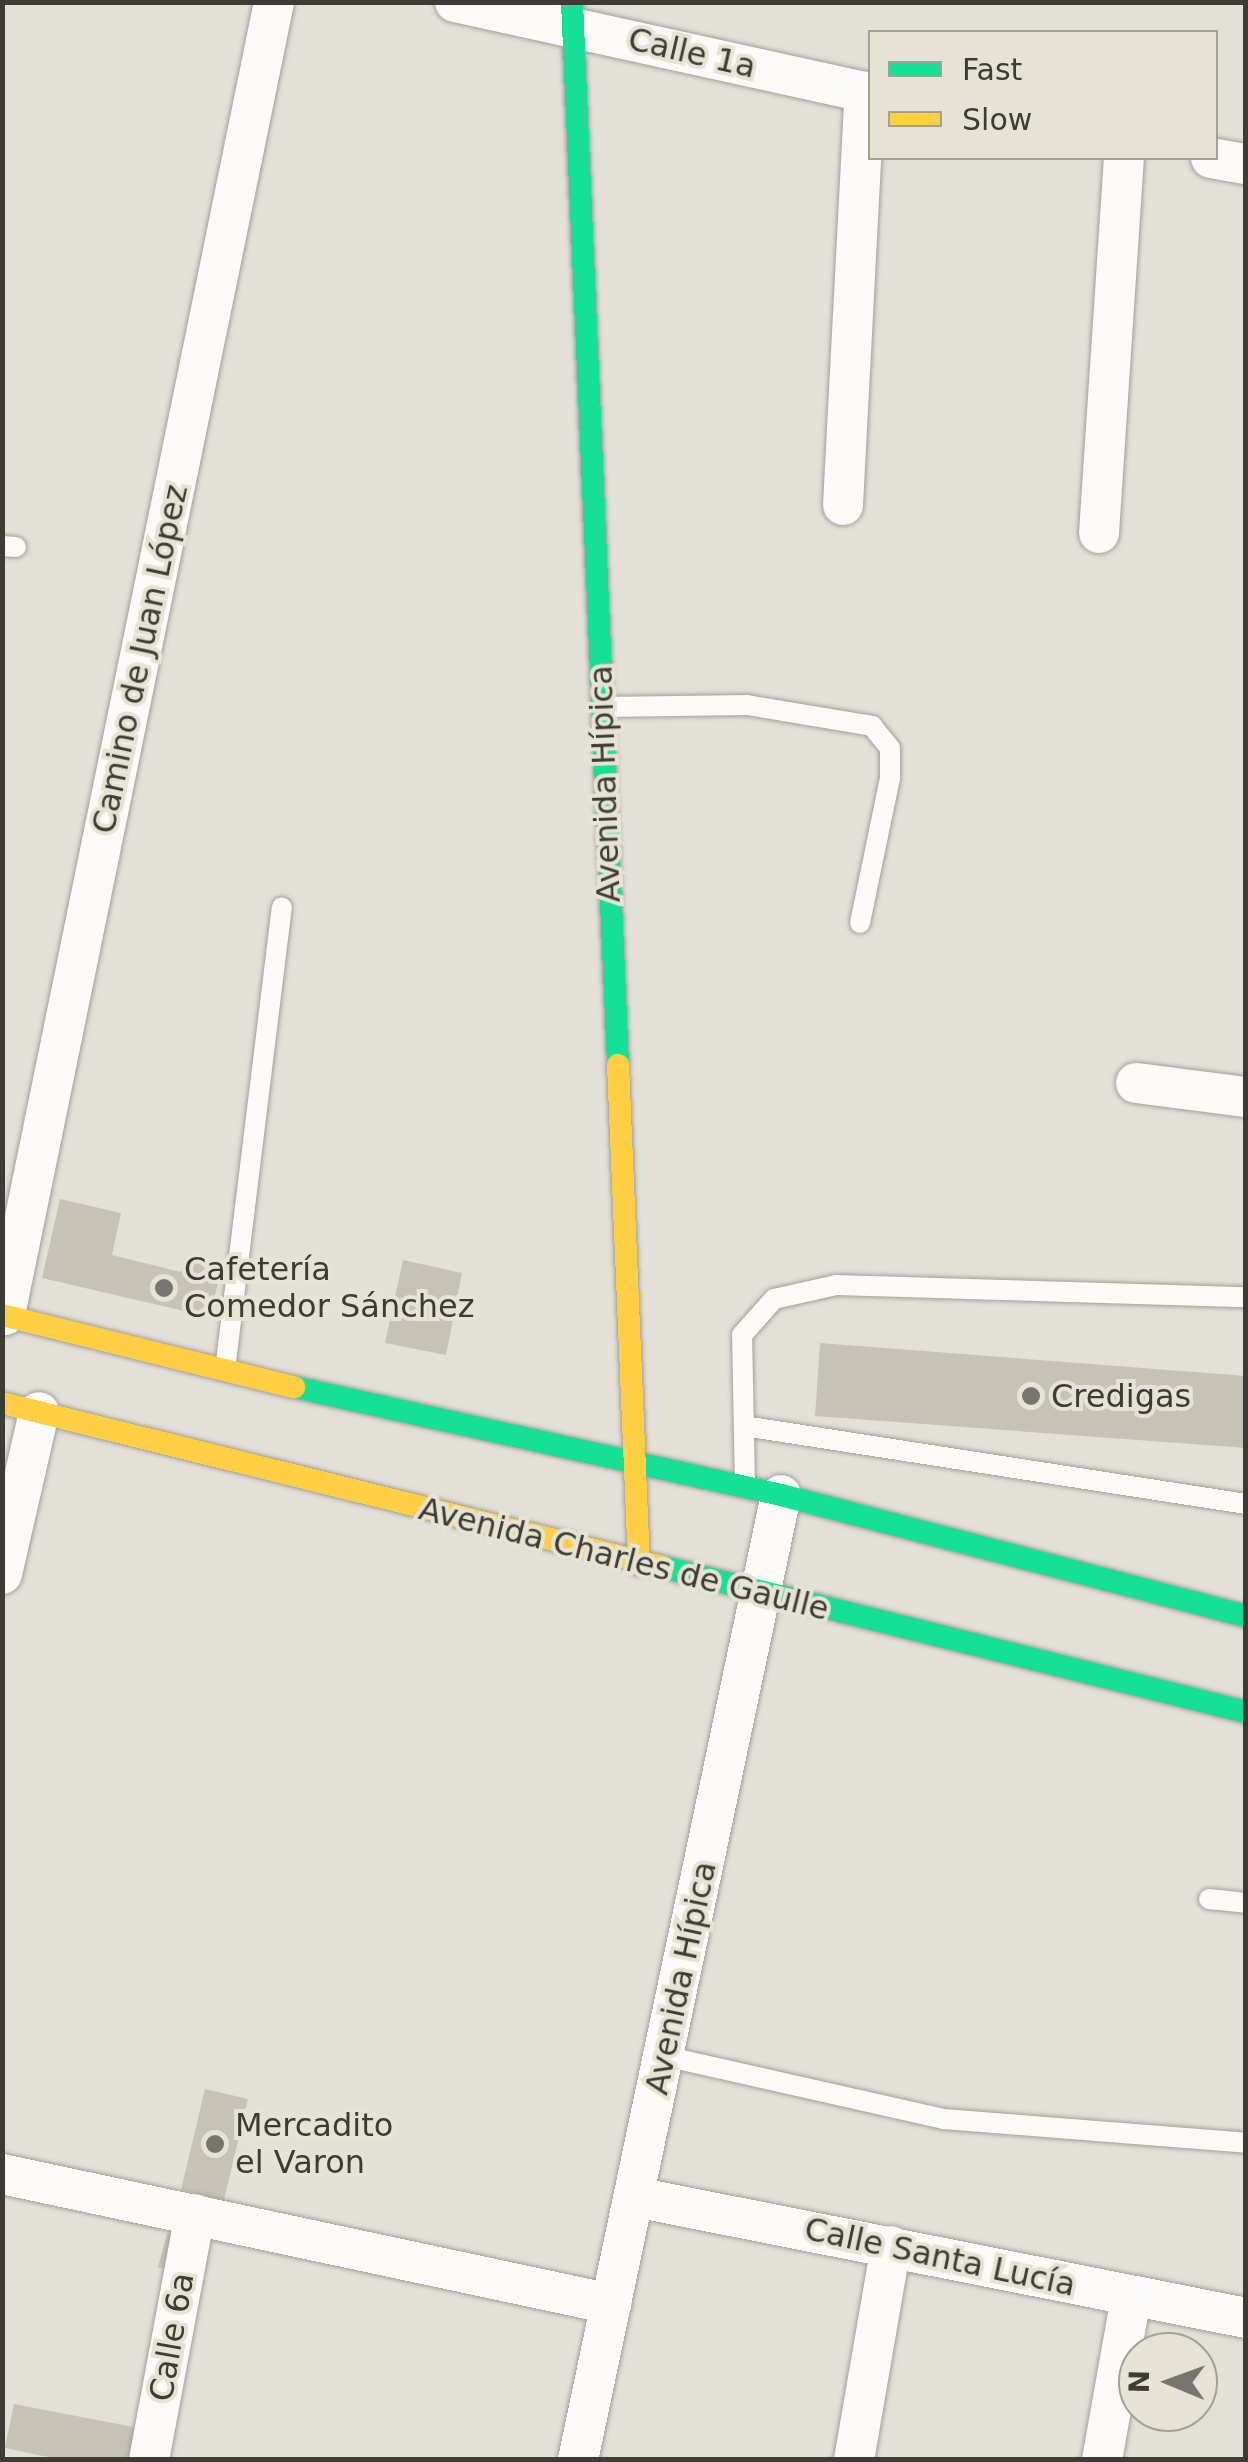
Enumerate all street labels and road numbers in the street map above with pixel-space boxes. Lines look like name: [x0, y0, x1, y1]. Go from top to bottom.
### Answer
street label: Calle 1a: [625, 20, 759, 86]
street label: Camino de Juan López: [84, 481, 196, 837]
street label: Avenida Hípica: [582, 665, 628, 903]
street label: Avenida Charles de Gaulle: [415, 1489, 833, 1629]
street label: Avenida Hípica: [638, 1858, 724, 2098]
street label: Calle Santa Lucía: [801, 2210, 1079, 2304]
street label: Calle 6a: [142, 2270, 202, 2404]

